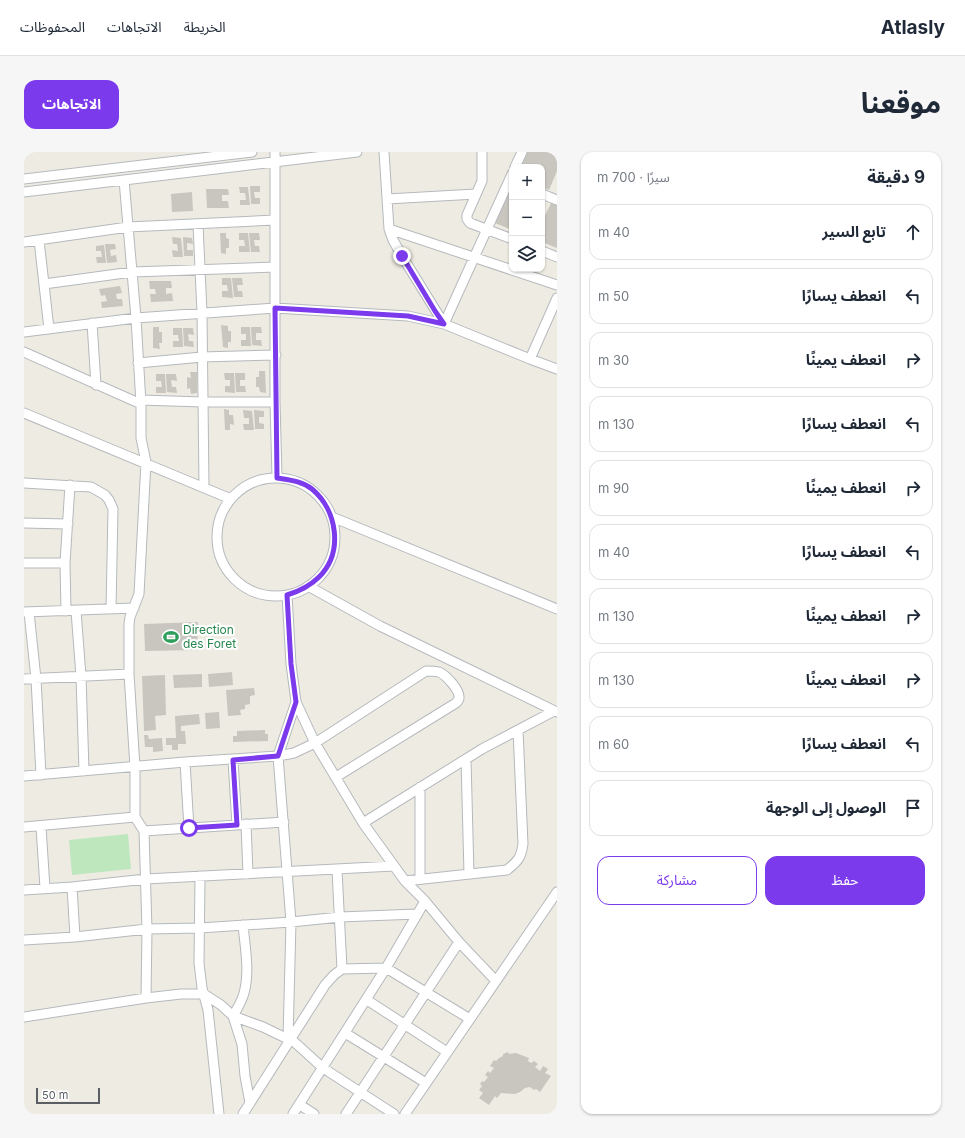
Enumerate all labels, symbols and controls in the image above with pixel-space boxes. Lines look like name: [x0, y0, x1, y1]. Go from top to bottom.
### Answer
text: Atlasly: [881, 16, 945, 39]
text: المحفوظات: [20, 18, 85, 35]
text: الاتجاهات: [107, 18, 162, 35]
text: الخريطة: [184, 18, 226, 35]
button: الاتجاهات: [24, 80, 119, 129]
text: موقعنا: [861, 86, 941, 120]
map controls: [509, 164, 545, 272]
button: +: [509, 164, 545, 200]
text: 9 دقيقة: [867, 167, 925, 187]
text: سيرًا · 700 m: [597, 169, 670, 185]
button: −: [509, 200, 545, 236]
icon: ahead: [902, 221, 924, 243]
text: تابع السير: [822, 222, 886, 241]
text: 40 m: [598, 224, 630, 240]
button: layers: [509, 236, 545, 272]
route end: [393, 247, 411, 265]
icon: left: [902, 285, 924, 307]
text: انعطف يسارًا: [802, 286, 886, 305]
text: 50 m: [598, 288, 629, 304]
icon: right: [902, 349, 924, 371]
text: انعطف يمينًا: [806, 350, 886, 369]
text: 30 m: [598, 352, 629, 368]
icon: left: [902, 413, 924, 435]
text: انعطف يسارًا: [802, 414, 886, 433]
text: 130 m: [598, 416, 635, 432]
icon: right: [902, 477, 924, 499]
text: انعطف يمينًا: [806, 478, 886, 497]
text: 90 m: [598, 480, 629, 496]
icon: left: [902, 541, 924, 563]
text: انعطف يسارًا: [802, 542, 886, 561]
text: 40 m: [598, 544, 630, 560]
icon: right: [902, 605, 924, 627]
text: انعطف يمينًا: [806, 606, 886, 625]
text: 130 m: [598, 608, 635, 624]
place label: Direction des Foret: [183, 622, 236, 651]
sports icon: Direction des Foret: [162, 628, 180, 646]
icon: right: [902, 669, 924, 691]
text: انعطف يمينًا: [806, 670, 886, 689]
text: 130 m: [598, 672, 635, 688]
icon: left: [902, 733, 924, 755]
text: انعطف يسارًا: [802, 734, 886, 753]
text: 60 m: [598, 736, 629, 752]
icon: arrive: [902, 797, 924, 819]
text: الوصول إلى الوجهة: [766, 798, 886, 817]
route start: [180, 819, 198, 837]
button: مشاركة: [597, 856, 757, 905]
button: حفظ: [765, 856, 925, 905]
scale bar: [36, 1086, 100, 1105]
text: 50 m: [42, 1088, 68, 1102]

